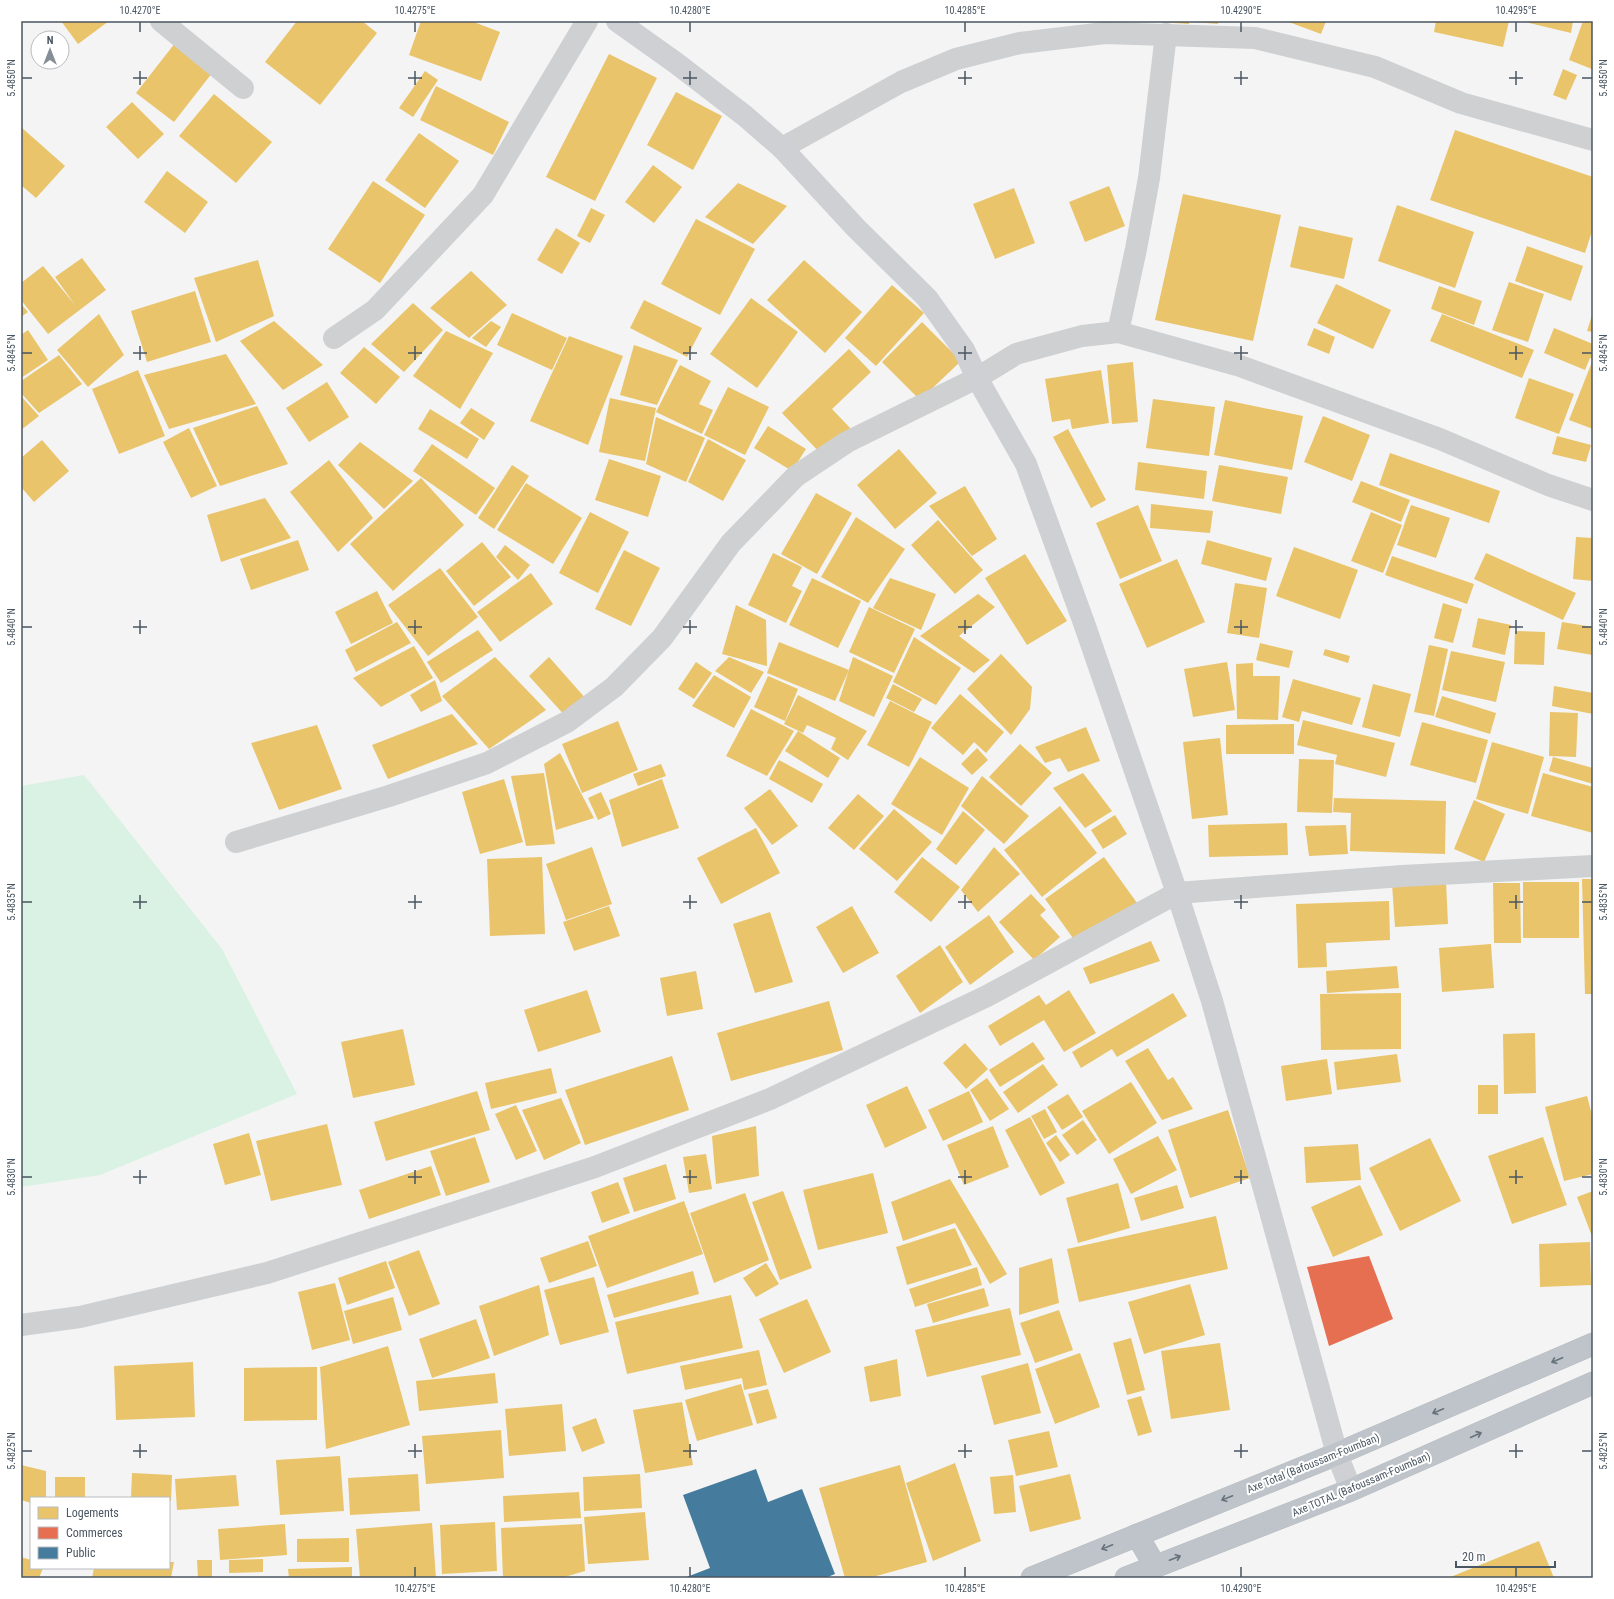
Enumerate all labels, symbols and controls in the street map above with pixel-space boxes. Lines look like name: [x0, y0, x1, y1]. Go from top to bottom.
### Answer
text: 10.4270°E: [120, 5, 161, 16]
text: 10.4275°E: [395, 5, 436, 16]
text: 10.4280°E: [670, 5, 711, 16]
text: 10.4285°E: [945, 5, 986, 16]
text: 10.4290°E: [1221, 5, 1262, 16]
text: 10.4295°E: [1496, 5, 1537, 16]
north arrow: [30, 30, 70, 70]
text: N: [47, 34, 54, 47]
text: 5.4850°N: [6, 59, 17, 97]
text: 5.4850°N: [1598, 59, 1609, 97]
text: 5.4845°N: [6, 334, 17, 372]
text: 5.4845°N: [1598, 334, 1609, 372]
text: 5.4840°N: [6, 608, 17, 646]
text: 5.4840°N: [1598, 608, 1609, 646]
text: 5.4835°N: [6, 883, 17, 921]
text: 5.4835°N: [1598, 883, 1609, 921]
text: 5.4830°N: [6, 1158, 17, 1196]
text: 5.4830°N: [1598, 1158, 1609, 1196]
one-way arrow: [1552, 1357, 1564, 1364]
one-way arrow: [1432, 1408, 1444, 1415]
street label: Axe Total (Bafoussam-Foumban): [1245, 1431, 1381, 1496]
one-way arrow: [1470, 1431, 1482, 1438]
text: 5.4825°N: [6, 1432, 17, 1470]
text: 5.4825°N: [1598, 1432, 1609, 1470]
street label: Axe TOTAL (Bafoussam-Foumban): [1290, 1449, 1432, 1520]
one-way arrow: [1222, 1495, 1234, 1503]
legend: [30, 1497, 170, 1569]
text: Logements: [66, 1506, 119, 1520]
text: Commerces: [66, 1526, 123, 1540]
scale bar: [1456, 1543, 1555, 1569]
one-way arrow: [1101, 1544, 1113, 1552]
text: Public: [66, 1546, 96, 1560]
text: 20 m: [1462, 1550, 1486, 1564]
one-way arrow: [1168, 1554, 1180, 1562]
text: 10.4275°E: [395, 1583, 436, 1594]
text: 10.4280°E: [670, 1583, 711, 1594]
text: 10.4285°E: [945, 1583, 986, 1594]
text: 10.4290°E: [1221, 1583, 1262, 1594]
text: 10.4295°E: [1496, 1583, 1537, 1594]

